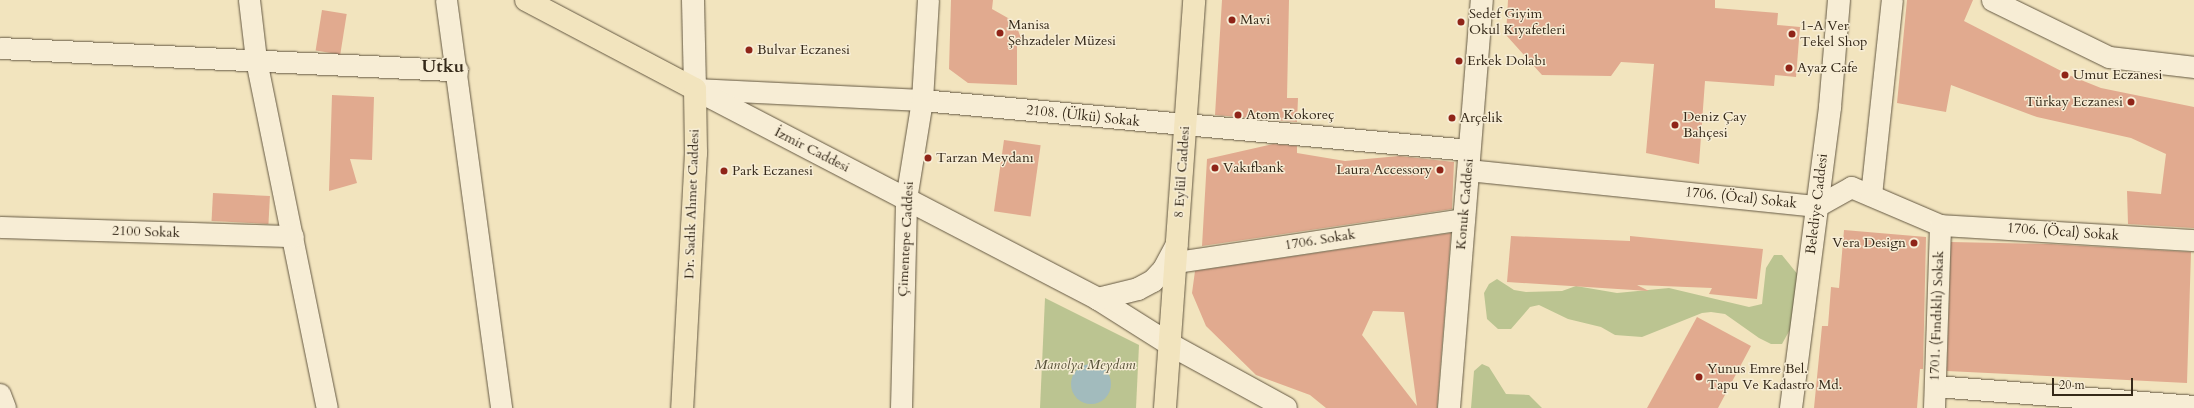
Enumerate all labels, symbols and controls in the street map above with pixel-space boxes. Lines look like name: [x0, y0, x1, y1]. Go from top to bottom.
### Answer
place label: Sedef Giyim Okul Kıyafetleri: [1469, 6, 1565, 38]
place label: Mavi: [1240, 12, 1270, 28]
marker: Mavi: [1227, 15, 1237, 25]
place label: Manisa Şehzadeler Müzesi: [1008, 17, 1116, 50]
marker: Sedef Giyim Okul Kıyafetleri: [1456, 17, 1466, 27]
place label: 1-A Ver Tekel Shop: [1800, 18, 1868, 50]
marker: Manisa Şehzadeler Müzesi: [995, 28, 1005, 38]
marker: 1-A Ver Tekel Shop: [1787, 29, 1797, 39]
place label: Bulvar Eczanesi: [757, 42, 850, 58]
marker: Bulvar Eczanesi: [744, 45, 754, 55]
place label: Erkek Dolabı: [1467, 53, 1546, 69]
district label: Utku: [422, 56, 464, 78]
marker: Erkek Dolabı: [1454, 56, 1464, 66]
place label: Ayaz Cafe: [1797, 60, 1858, 76]
marker: Ayaz Cafe: [1784, 63, 1794, 73]
place label: Umut Eczanesi: [2073, 67, 2162, 83]
marker: Umut Eczanesi: [2060, 70, 2070, 80]
place label: Türkay Eczanesi: [2025, 94, 2123, 110]
marker: Türkay Eczanesi: [2126, 97, 2136, 107]
street label: 2108. (Ülkü) Sokak: [1025, 102, 1141, 130]
place label: Atom Kokoreç: [1246, 107, 1334, 123]
place label: Deniz Çay Bahçesi: [1683, 109, 1747, 142]
marker: Atom Kokoreç: [1233, 110, 1243, 120]
place label: Arçelik: [1460, 110, 1503, 126]
marker: Arçelik: [1447, 113, 1457, 123]
marker: Deniz Çay Bahçesi: [1670, 120, 1680, 130]
street label: İzmir Caddesi: [772, 124, 852, 176]
street label: 8 Eylül Caddesi: [1170, 125, 1194, 219]
street label: Dr. Sadık Ahmet Caddesi: [681, 129, 703, 279]
place label: Tarzan Meydanı: [936, 150, 1034, 166]
marker: Tarzan Meydanı: [923, 153, 933, 163]
street label: Belediye Caddesi: [1802, 153, 1832, 255]
street label: Konuk Caddesi: [1453, 158, 1477, 250]
place label: Vakıfbank: [1223, 160, 1284, 176]
place label: Laura Accessory: [1336, 162, 1432, 178]
place label: Park Eczanesi: [732, 163, 813, 179]
marker: Vakıfbank: [1210, 163, 1220, 173]
marker: Laura Accessory: [1435, 165, 1445, 175]
marker: Park Eczanesi: [719, 166, 729, 176]
street label: Çimentepe Caddesi: [895, 181, 917, 297]
street label: 1706. (Öcal) Sokak: [1684, 184, 1798, 212]
street label: 1706. (Öcal) Sokak: [2006, 220, 2120, 244]
street label: 2100 Sokak: [112, 222, 180, 242]
street label: 1706. Sokak: [1283, 226, 1357, 254]
place label: Vera Design: [1832, 235, 1906, 251]
marker: Vera Design: [1909, 238, 1919, 248]
street label: 1701. (Fındıklı) Sokak: [1926, 250, 1948, 382]
park label: Manolya Meydanı: [1034, 357, 1136, 373]
place label: Yunus Emre Bel. Tapu Ve Kadastro Md.: [1707, 361, 1842, 394]
scale bar: [2054, 370, 2135, 396]
marker: Yunus Emre Bel. Tapu Ve Kadastro Md.: [1694, 372, 1704, 382]
text: 20 m: [2059, 377, 2085, 393]

